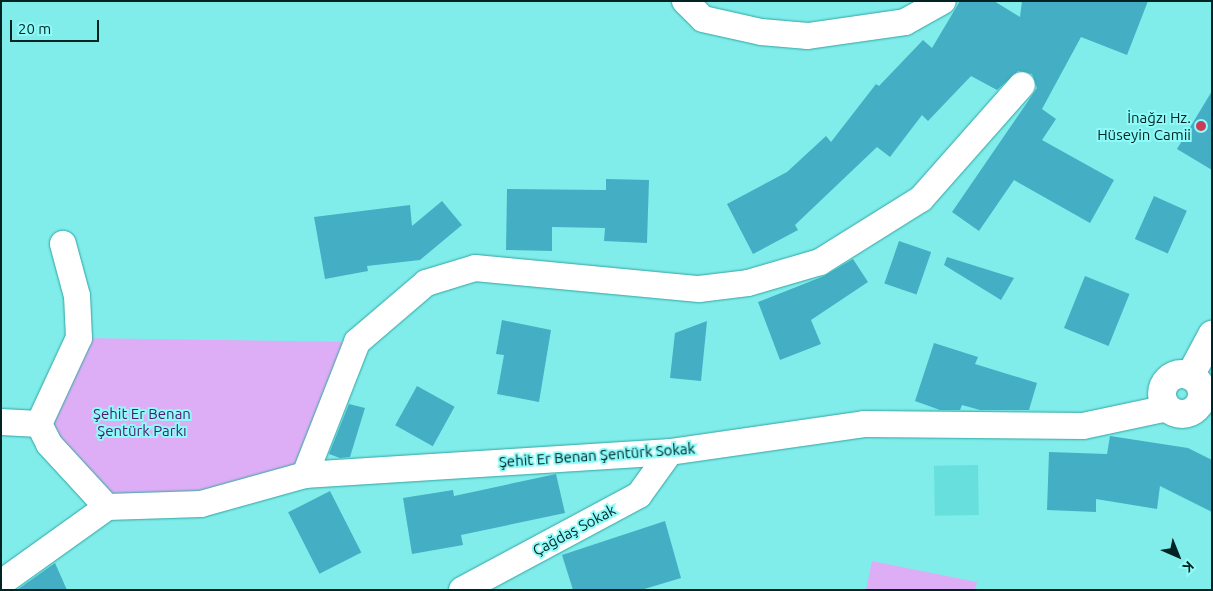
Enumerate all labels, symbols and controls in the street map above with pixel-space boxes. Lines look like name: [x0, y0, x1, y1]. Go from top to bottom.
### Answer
scale bar: [12, 10, 101, 42]
text: 20 m: [18, 20, 51, 37]
place label: İnağzı Hz. Hüseyin Camii: [1097, 108, 1191, 143]
marker: İnağzı Hz. Hüseyin Camii: [1195, 120, 1207, 132]
park label: Şehit Er Benan Şentürk Parkı: [93, 404, 191, 439]
street label: Şehit Er Benan Şentürk Sokak: [498, 439, 696, 471]
street label: Çağdaş Sokak: [529, 501, 619, 559]
north arrow: [1153, 531, 1203, 581]
text: K: [1180, 558, 1197, 576]

